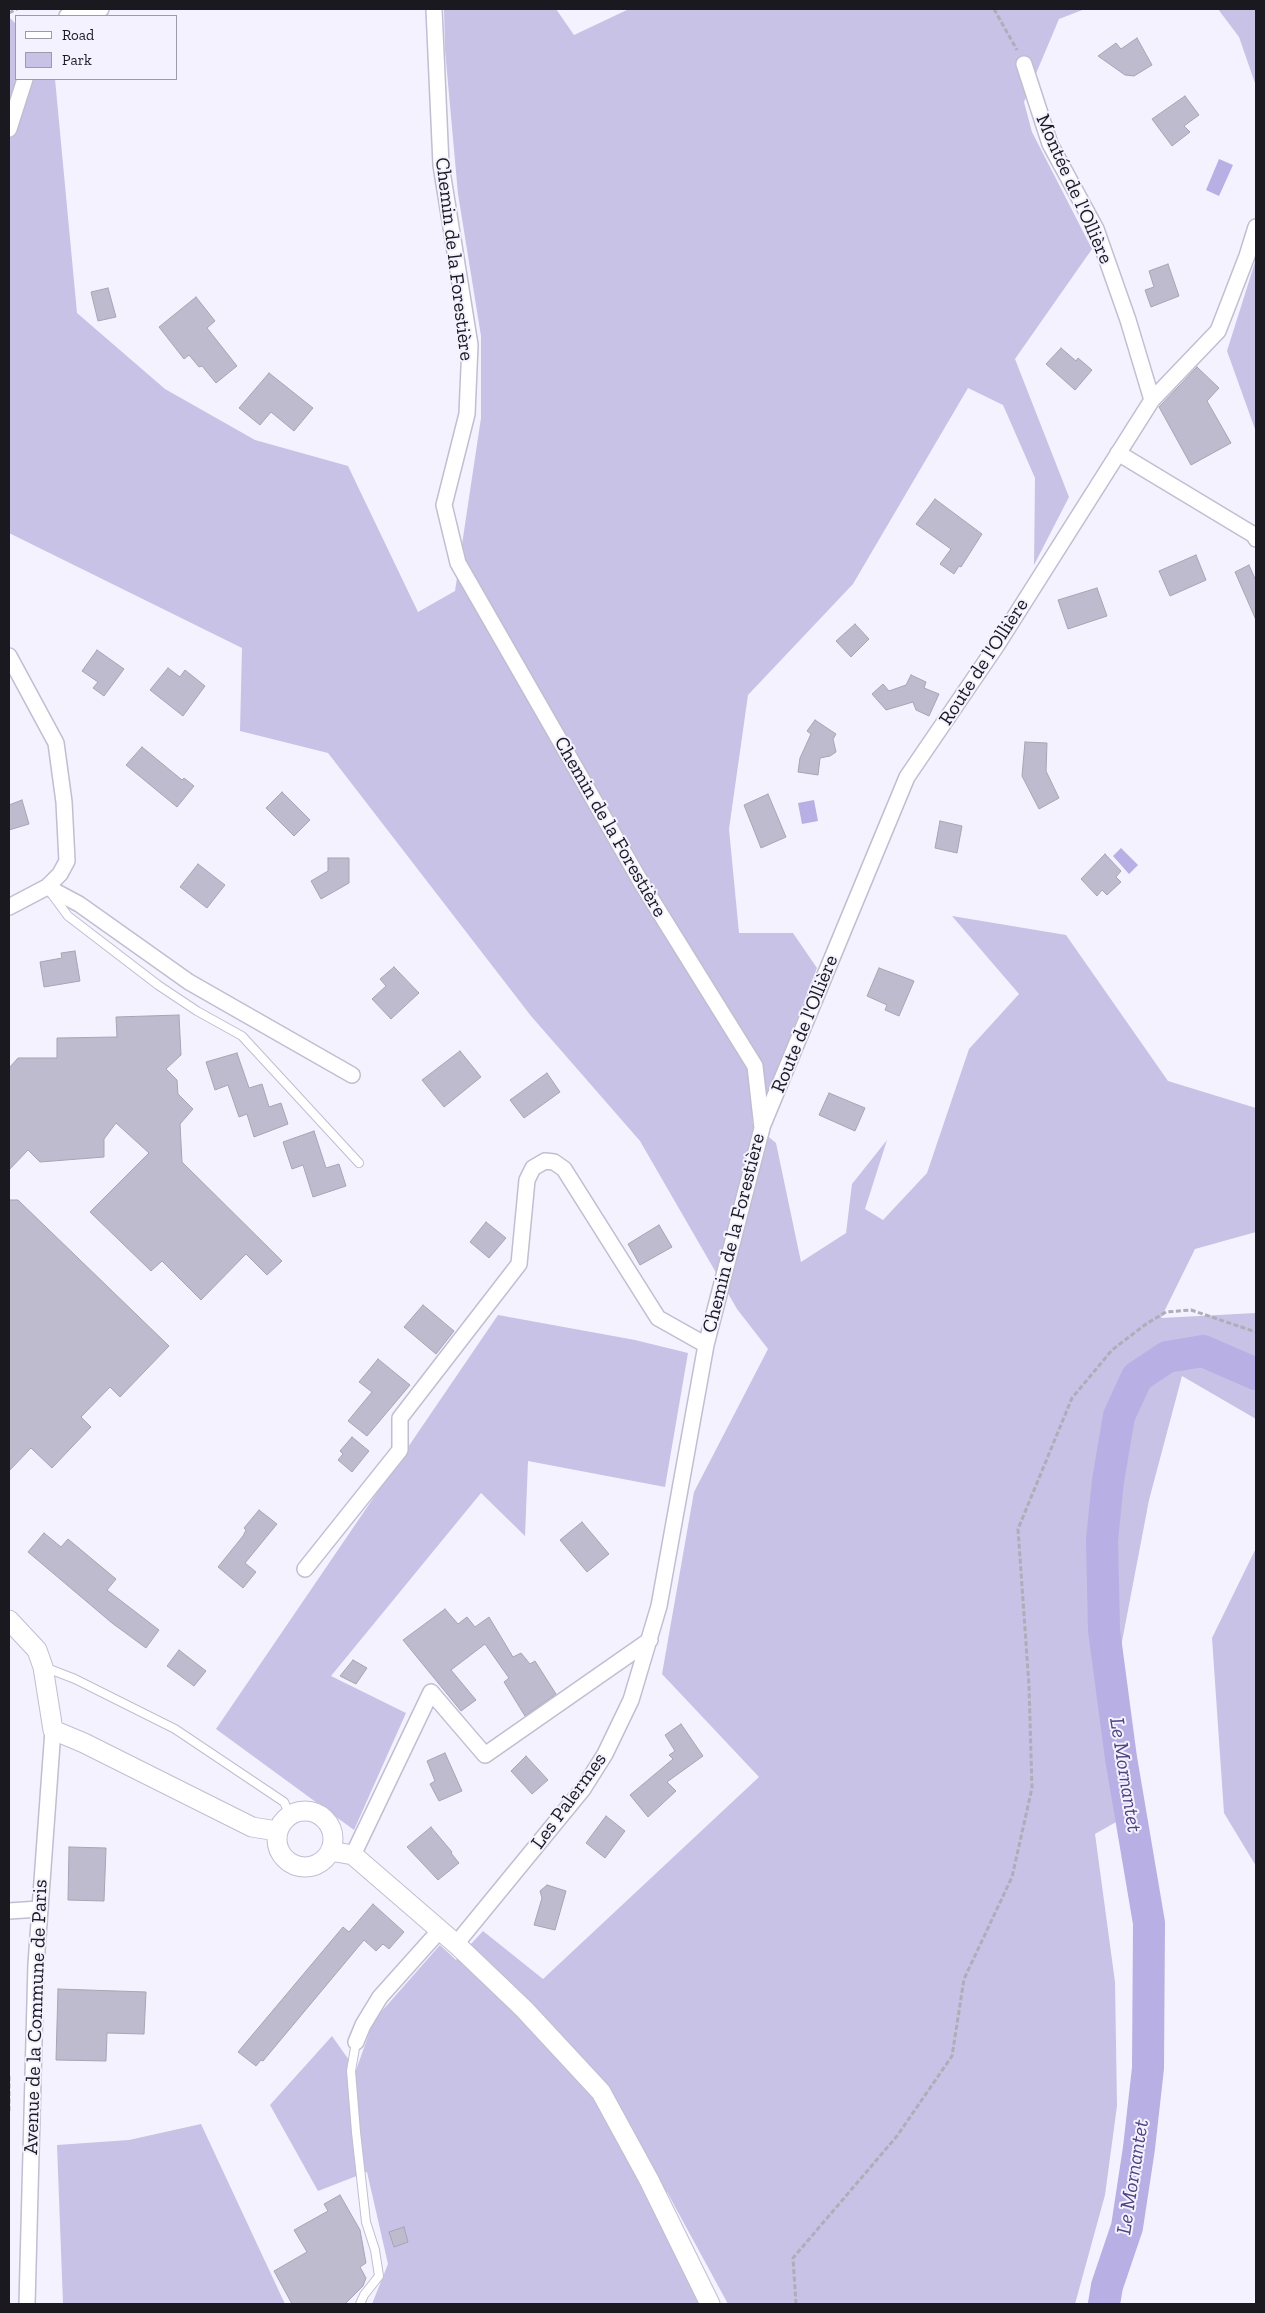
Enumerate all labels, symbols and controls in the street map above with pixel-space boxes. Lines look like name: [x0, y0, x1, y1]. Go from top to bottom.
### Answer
legend: [15, 15, 178, 80]
text: Road: [62, 26, 94, 44]
text: Park: [62, 51, 92, 69]
street label: Montée de l'Ollière: [1030, 110, 1118, 268]
street label: Chemin de la Forestière: [430, 156, 478, 362]
street label: Route de l'Ollière: [934, 594, 1034, 730]
street label: Chemin de la Forestière: [548, 732, 672, 922]
street label: Route de l'Ollière: [766, 952, 844, 1096]
street label: Chemin de la Forestière: [698, 1131, 770, 1335]
water label: Le Mornantet: [1103, 1716, 1147, 1834]
street label: Les Palermes: [526, 1748, 612, 1854]
street label: Avenue de la Commune de Paris: [19, 1879, 53, 2155]
water label: Le Mornantet: [1111, 2118, 1155, 2236]

